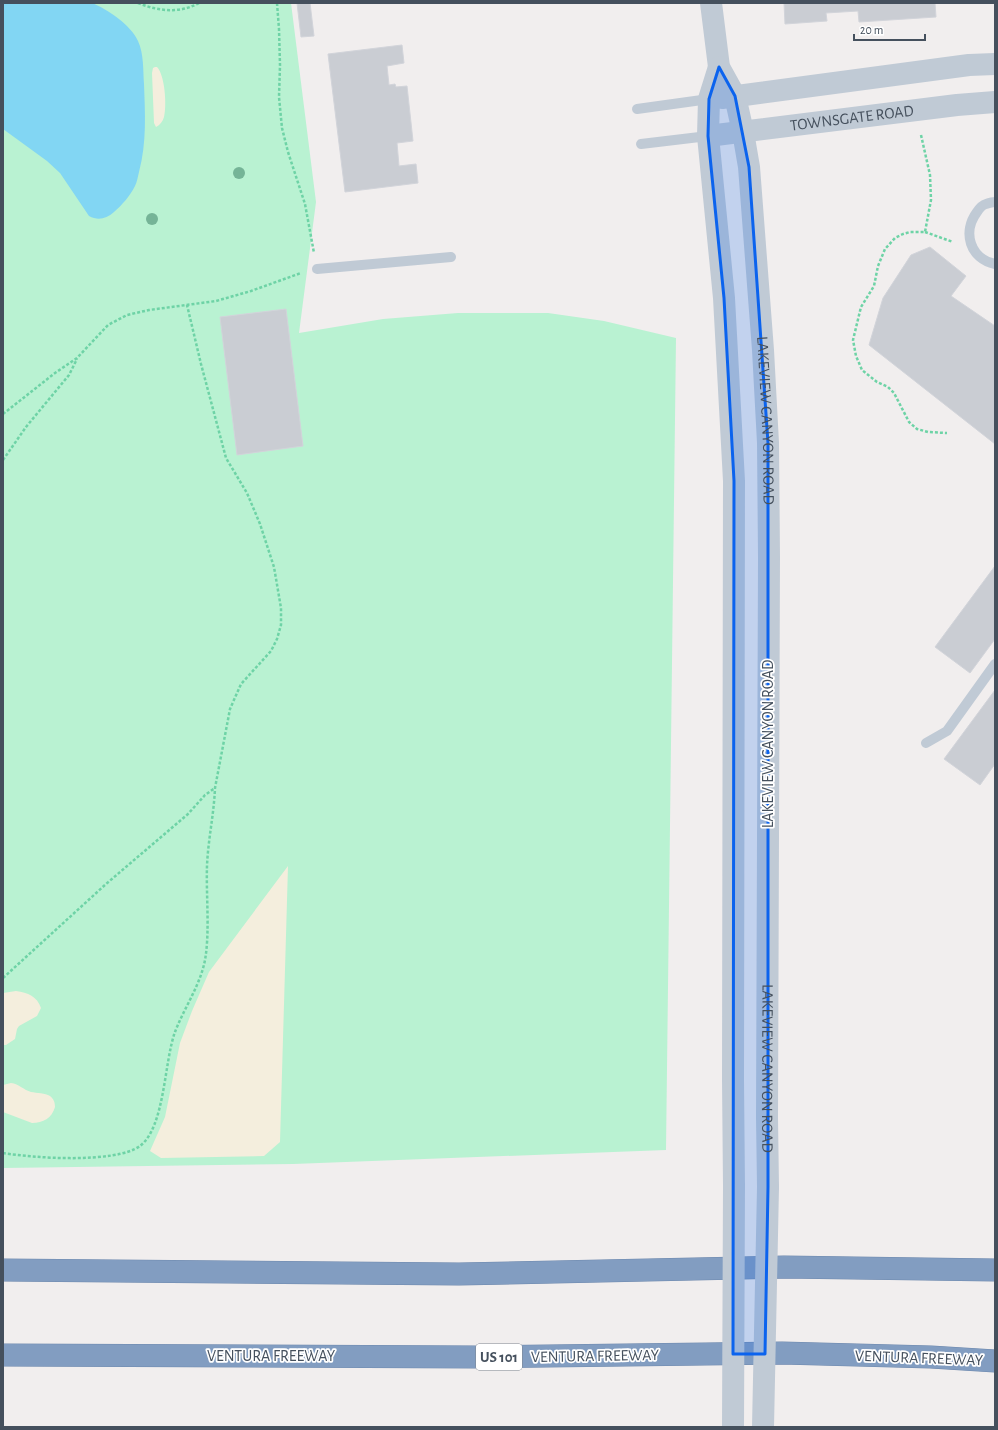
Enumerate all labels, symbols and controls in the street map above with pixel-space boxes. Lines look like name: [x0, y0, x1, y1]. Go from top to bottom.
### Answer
scale bar: [854, 16, 925, 42]
text: 20 m: [860, 24, 883, 36]
street label: TOWNSGATE ROAD: [789, 102, 915, 134]
street label: LAKEVIEW CANYON ROAD: [754, 335, 777, 505]
street label: LAKEVIEW CANYON ROAD: [760, 660, 776, 828]
street label: LAKEVIEW CANYON ROAD: [759, 984, 776, 1153]
road number: US 101: [476, 1344, 522, 1370]
street label: VENTURA FREEWAY: [531, 1347, 660, 1365]
street label: VENTURA FREEWAY: [207, 1348, 336, 1364]
street label: VENTURA FREEWAY: [855, 1348, 984, 1368]

